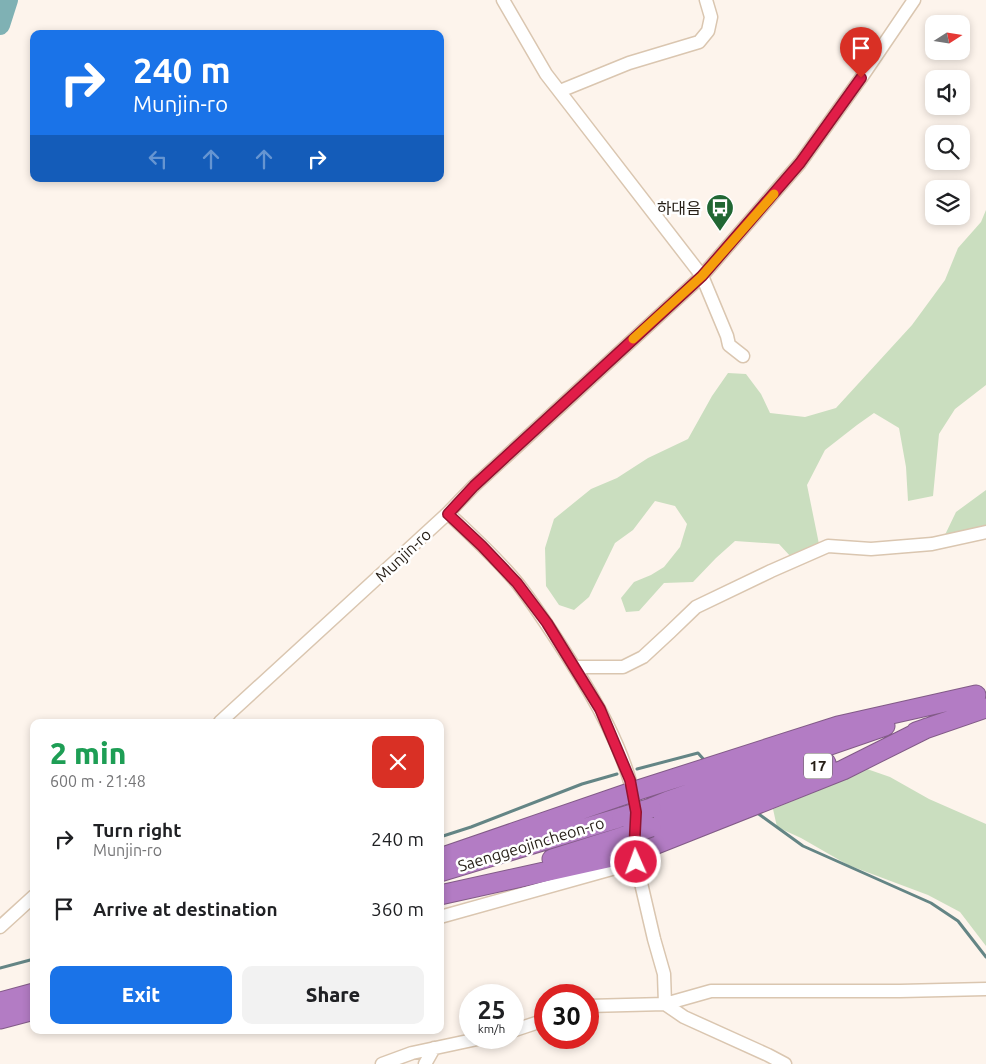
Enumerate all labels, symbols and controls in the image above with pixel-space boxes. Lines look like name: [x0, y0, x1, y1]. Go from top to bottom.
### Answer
north arrow: [925, 15, 970, 60]
map controls: [925, 15, 970, 225]
pin: [840, 27, 882, 78]
icon: arrive: [847, 34, 875, 62]
icon: right: [50, 50, 115, 115]
text: 240 m: [133, 50, 231, 90]
button: sound: [925, 70, 970, 115]
text: Munjin-ro: [133, 91, 228, 116]
button: search: [925, 125, 970, 170]
icon: left: [144, 145, 172, 173]
icon: ahead: [197, 145, 225, 173]
icon: ahead: [250, 145, 278, 173]
icon: right: [303, 145, 331, 173]
button: layers: [925, 180, 970, 225]
bus stop icon: 하대음: [705, 193, 735, 232]
place label: 하대음: [657, 199, 701, 217]
street label: Munjin-ro: [372, 525, 434, 585]
text: 2 min: [50, 736, 126, 770]
button: close: [372, 736, 424, 788]
road number: 17: [804, 754, 832, 778]
text: 600 m · 21:48: [50, 772, 146, 790]
street label: Saenggeojincheon-ro: [456, 813, 606, 875]
text: Turn right: [93, 819, 181, 841]
icon: right: [50, 825, 78, 853]
text: 240 m: [371, 828, 424, 850]
position arrow: [609, 835, 661, 887]
text: Munjin-ro: [93, 841, 162, 859]
icon: arrive: [50, 895, 78, 923]
text: Arrive at destination: [93, 898, 278, 920]
text: 360 m: [371, 898, 424, 920]
button: Exit: [50, 966, 232, 1024]
button: Share: [242, 966, 424, 1024]
speed limit sign: 30: [534, 984, 599, 1049]
text: 25: [477, 996, 506, 1024]
text: km/h: [478, 1022, 505, 1035]

